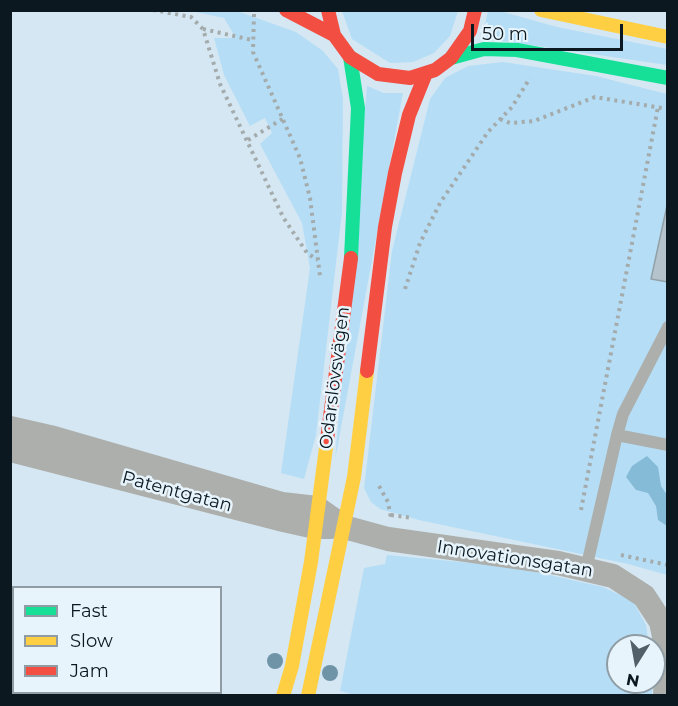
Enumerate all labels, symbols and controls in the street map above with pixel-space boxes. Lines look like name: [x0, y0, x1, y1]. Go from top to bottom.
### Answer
scale bar: [474, 12, 626, 50]
text: 50 m: [482, 23, 528, 45]
street label: Odarslövsvägen: [316, 306, 354, 450]
street label: Patentgatan: [120, 467, 234, 517]
street label: Innovationsgatan: [435, 536, 595, 582]
legend: [12, 586, 222, 694]
text: Fast: [70, 600, 108, 622]
text: Slow: [70, 630, 113, 652]
north arrow: [606, 634, 666, 694]
text: Jam: [70, 660, 109, 682]
text: N: [625, 670, 641, 691]

